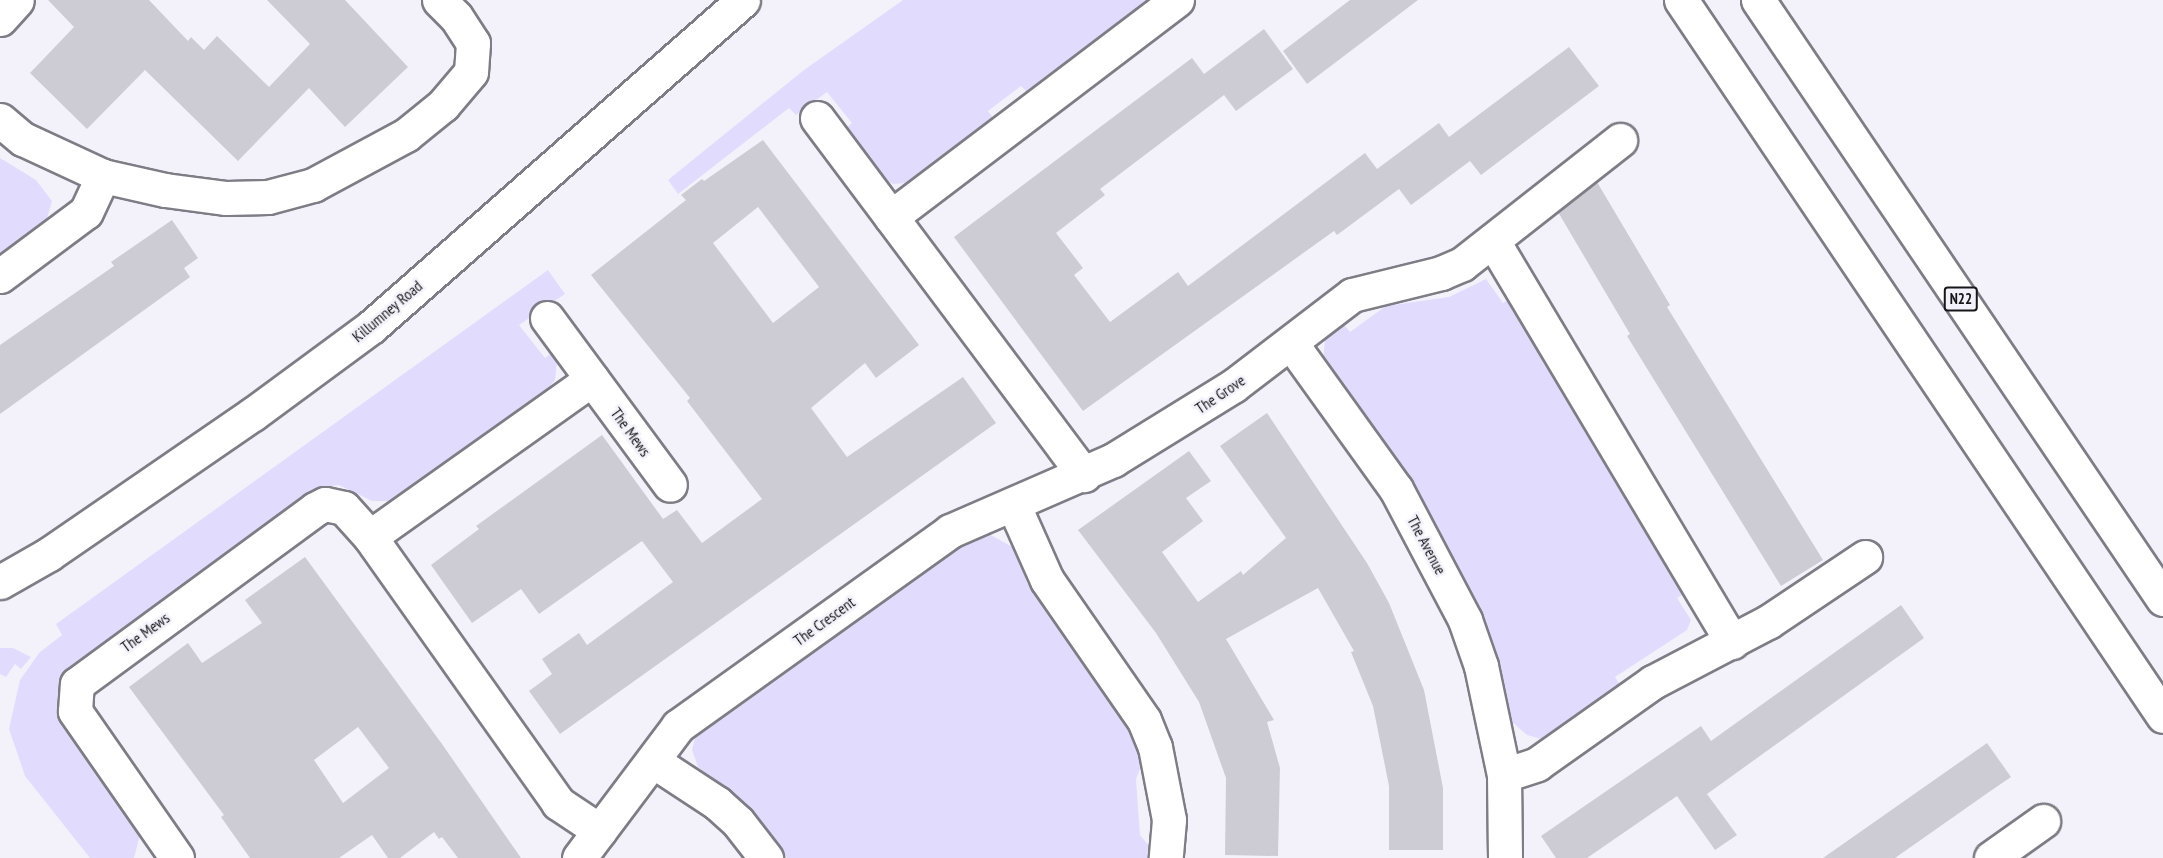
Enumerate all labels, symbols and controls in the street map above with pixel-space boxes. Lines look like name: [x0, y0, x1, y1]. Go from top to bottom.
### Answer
street label: Killumney Road: [348, 276, 426, 346]
road number: N22: [1943, 287, 1979, 311]
street label: The Grove: [1191, 370, 1249, 418]
street label: The Mews: [607, 404, 655, 460]
street label: The Avenue: [1403, 512, 1451, 578]
street label: The Crescent: [790, 592, 858, 650]
street label: The Mews: [117, 608, 173, 656]

